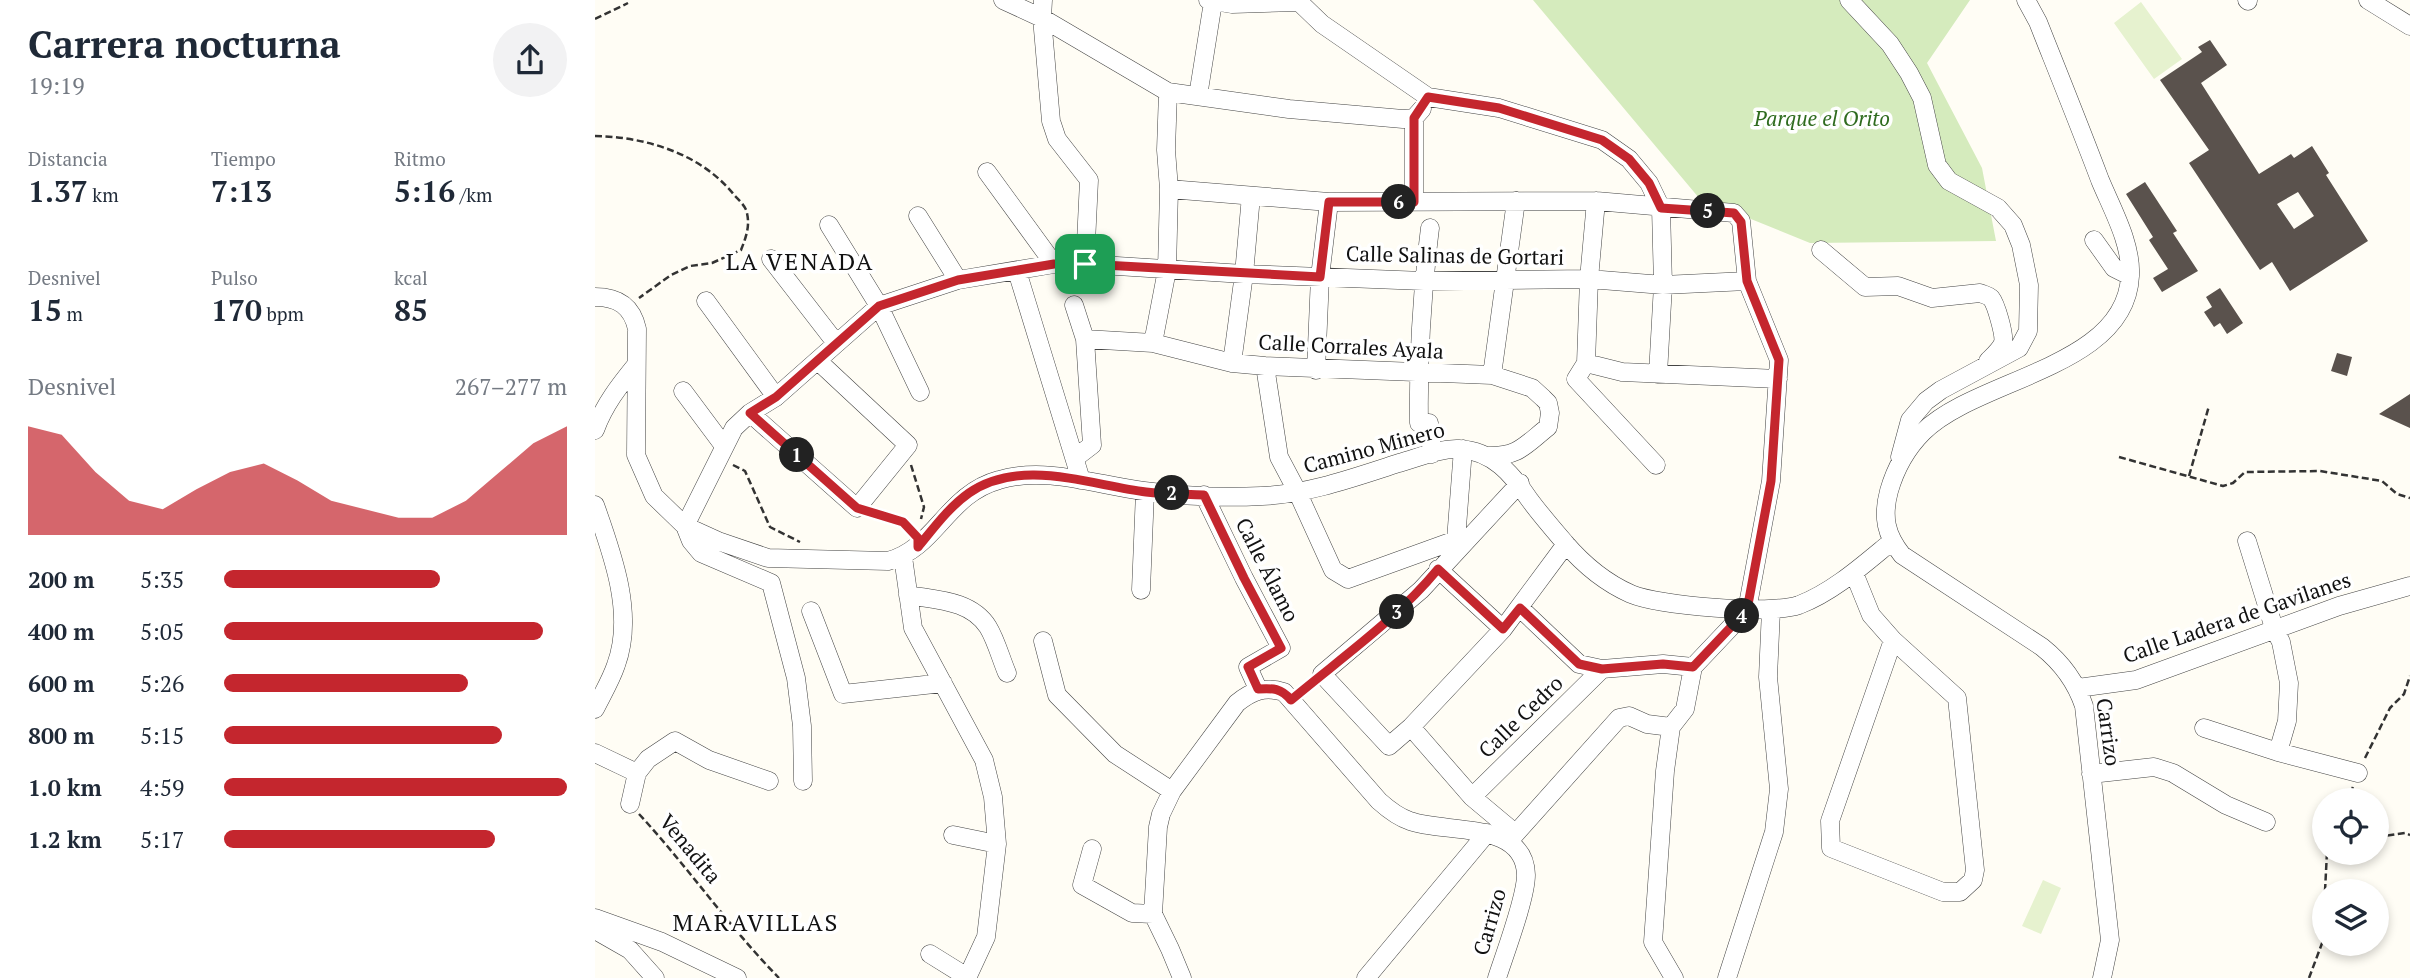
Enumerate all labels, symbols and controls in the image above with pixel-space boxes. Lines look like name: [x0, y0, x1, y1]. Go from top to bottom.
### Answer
text: Carrera nocturna: [28, 19, 341, 69]
button: share: [493, 23, 567, 97]
text: 19:19: [28, 70, 85, 101]
park label: Parque el Orito: [1753, 104, 1890, 132]
text: Distancia: [28, 146, 108, 171]
text: Tiempo: [211, 146, 276, 171]
text: Ritmo: [394, 146, 446, 171]
text: 1.37: [28, 171, 88, 211]
text: 7:13: [211, 171, 272, 211]
text: 5:16: [394, 171, 455, 211]
text: km: [88, 182, 119, 207]
text: /km: [455, 182, 493, 207]
pin: 6: [1381, 184, 1417, 220]
text: 6: [1393, 189, 1404, 214]
pin: 5: [1691, 194, 1725, 228]
text: 5: [1702, 198, 1713, 223]
pin: [1055, 234, 1115, 294]
street label: Calle Salinas de Gortari: [1346, 239, 1564, 271]
district label: LA VENADA: [726, 245, 874, 277]
icon: arrive: [1066, 245, 1104, 283]
text: Desnivel: [28, 265, 101, 290]
text: Pulso: [211, 265, 258, 290]
text: kcal: [394, 265, 428, 290]
text: 15: [28, 290, 62, 330]
text: 170: [211, 290, 262, 330]
text: 85: [394, 290, 428, 330]
text: m: [62, 301, 83, 326]
text: bpm: [262, 301, 304, 326]
street label: Calle Corrales Ayala: [1258, 327, 1445, 365]
text: Desnivel: [28, 371, 116, 402]
text: 267–277 m: [455, 371, 567, 402]
street label: Camino Minero: [1300, 415, 1447, 479]
pin: 1: [779, 438, 815, 472]
text: 1: [791, 442, 802, 467]
pin: 2: [1155, 476, 1189, 510]
text: 2: [1166, 480, 1177, 505]
street label: Calle Álamo: [1230, 513, 1306, 626]
text: 200 m: [28, 564, 94, 595]
text: 5:35: [140, 564, 184, 595]
street label: Calle Ladera de Gavilanes: [2119, 565, 2354, 669]
pin: 3: [1379, 594, 1415, 630]
pin: 4: [1725, 598, 1759, 634]
text: 3: [1391, 599, 1402, 624]
text: 4: [1736, 603, 1747, 628]
text: 400 m: [28, 616, 94, 647]
text: 5:05: [140, 616, 184, 647]
text: 600 m: [28, 668, 94, 699]
text: 5:26: [140, 668, 184, 699]
street label: Calle Cedro: [1472, 669, 1569, 764]
street label: Carrizo: [2090, 696, 2128, 768]
text: 800 m: [28, 720, 94, 751]
text: 5:15: [140, 720, 184, 751]
text: 1.0 km: [28, 772, 102, 803]
text: 4:59: [140, 772, 184, 803]
map controls: [2312, 788, 2389, 956]
button: locate: [2312, 788, 2389, 865]
street label: Venadita: [654, 808, 728, 889]
text: 1.2 km: [28, 824, 102, 855]
text: 5:17: [140, 824, 184, 855]
button: layers: [2312, 879, 2389, 956]
street label: Carrizo: [1466, 885, 1512, 958]
district label: MARAVILLAS: [673, 906, 839, 938]

